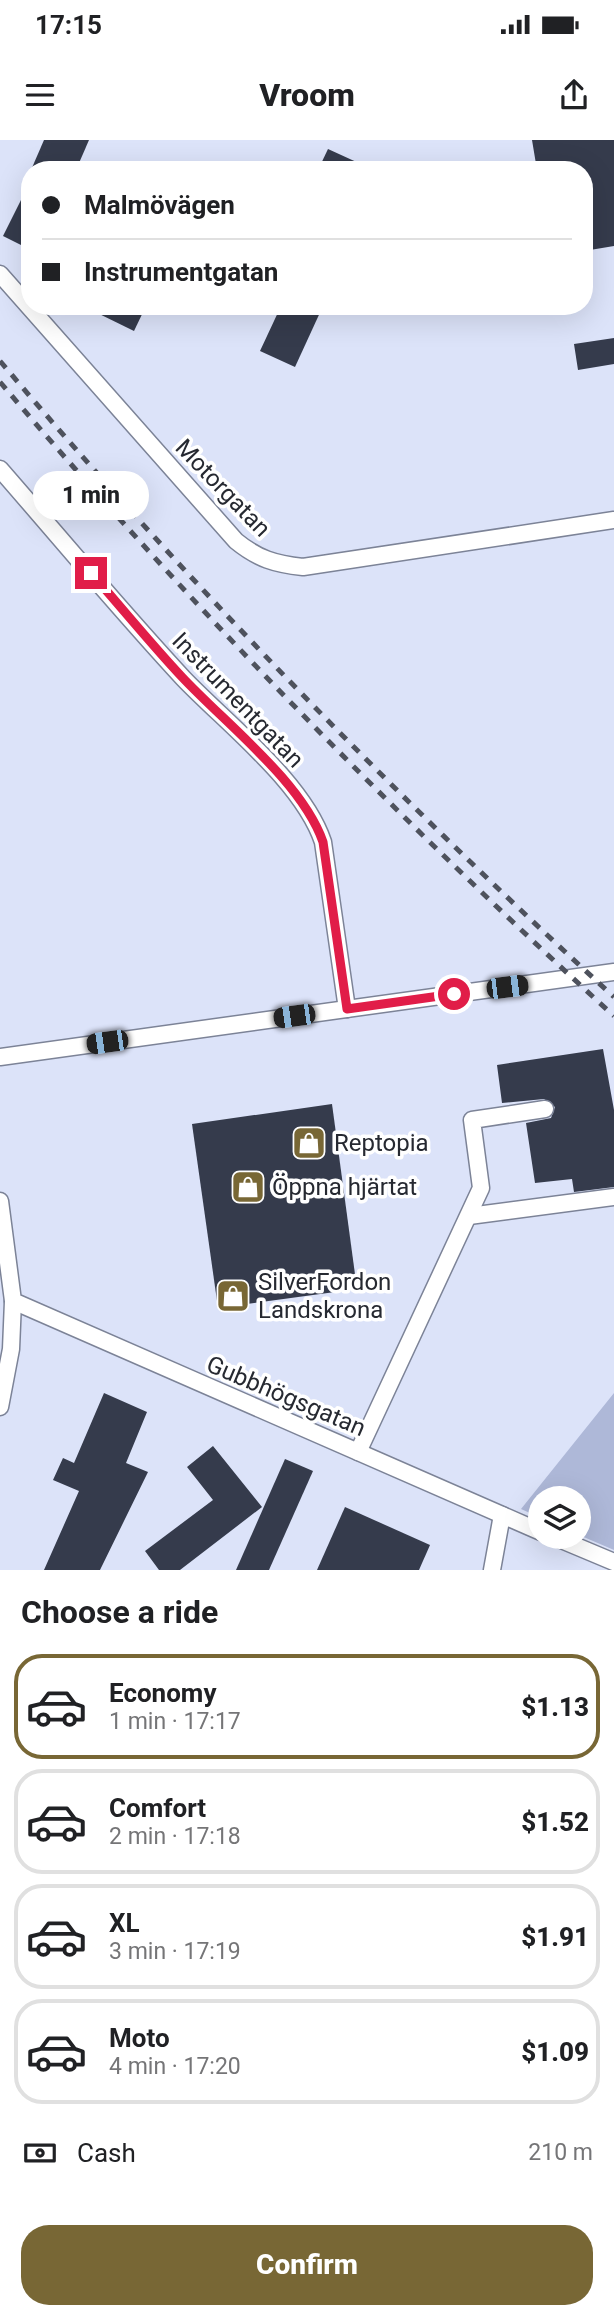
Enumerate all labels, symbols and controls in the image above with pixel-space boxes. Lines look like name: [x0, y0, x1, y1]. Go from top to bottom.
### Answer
text: 17:15: [35, 10, 102, 40]
icon: menu: [21, 76, 59, 114]
text: Vroom: [259, 76, 355, 114]
icon: share: [555, 76, 593, 114]
text: Malmövägen: [84, 190, 235, 220]
text: Instrumentgatan: [84, 257, 278, 287]
street label: Motorgatan: [170, 433, 276, 543]
callout: 1 min: [33, 472, 149, 520]
text: 1 min: [62, 482, 120, 509]
route end: [75, 557, 107, 589]
street label: Instrumentgatan: [166, 627, 310, 773]
car: [485, 974, 530, 1000]
route start: [438, 978, 470, 1010]
car: [272, 1003, 317, 1029]
car: [85, 1029, 130, 1055]
shop icon: Reptopia: [290, 1124, 328, 1162]
place label: Reptopia: [334, 1129, 429, 1157]
shop icon: Öppna hjärtat: [229, 1168, 267, 1206]
place label: Öppna hjärtat: [272, 1173, 417, 1201]
place label: SilverFordon Landskrona: [258, 1268, 391, 1324]
shop icon: SilverFordon Landskrona: [214, 1277, 252, 1315]
street label: Gubbhögsgatan: [202, 1350, 370, 1442]
map controls: [528, 1486, 591, 1549]
button: layers: [528, 1486, 591, 1549]
text: Choose a ride: [21, 1593, 218, 1631]
icon: car: [25, 1675, 88, 1738]
text: Economy: [109, 1678, 216, 1708]
text: $1.13: [521, 1692, 589, 1722]
text: 1 min · 17:17: [109, 1708, 241, 1735]
icon: car: [25, 1790, 88, 1853]
text: Comfort: [109, 1793, 206, 1823]
text: $1.52: [521, 1807, 589, 1837]
text: 2 min · 17:18: [109, 1823, 241, 1850]
icon: car: [25, 1905, 88, 1968]
text: XL: [109, 1908, 140, 1938]
text: $1.91: [521, 1922, 589, 1952]
text: 3 min · 17:19: [109, 1938, 241, 1965]
icon: car: [25, 2020, 88, 2083]
text: Moto: [109, 2023, 170, 2053]
text: $1.09: [521, 2037, 589, 2067]
text: 4 min · 17:20: [109, 2053, 241, 2080]
icon: cash: [21, 2134, 59, 2172]
text: Cash: [77, 2138, 136, 2168]
text: 210 m: [528, 2139, 593, 2166]
button: Confirm: [21, 2225, 593, 2305]

